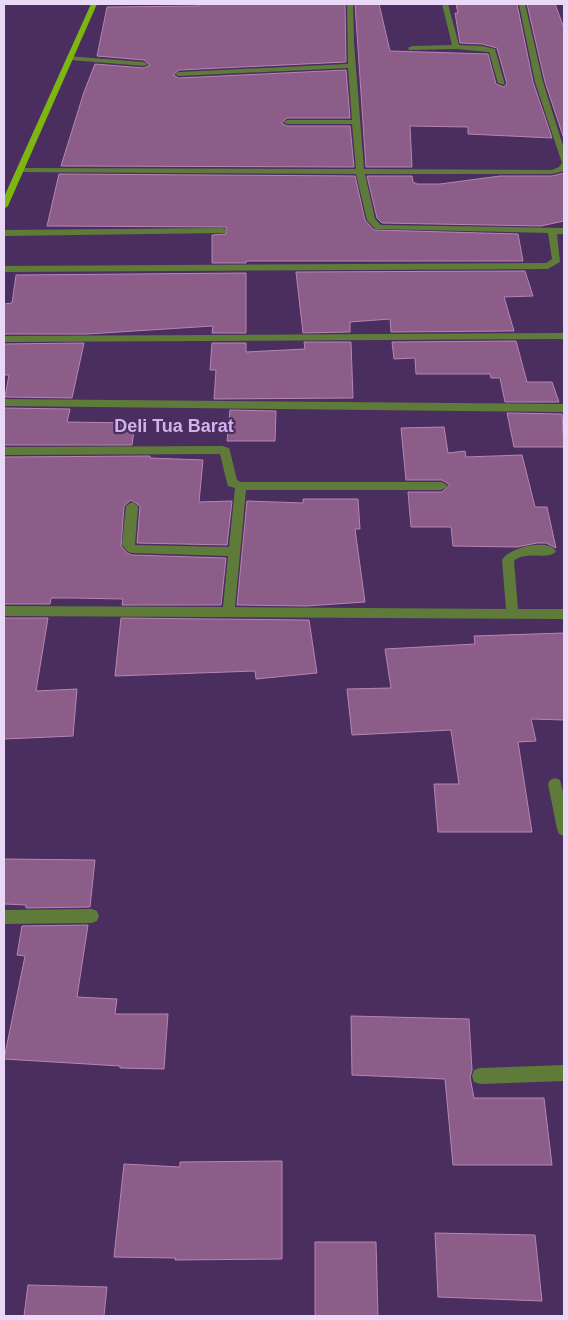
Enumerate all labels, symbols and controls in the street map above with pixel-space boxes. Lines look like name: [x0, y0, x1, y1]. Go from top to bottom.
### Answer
district label: Deli Tua Barat: [114, 416, 234, 436]

